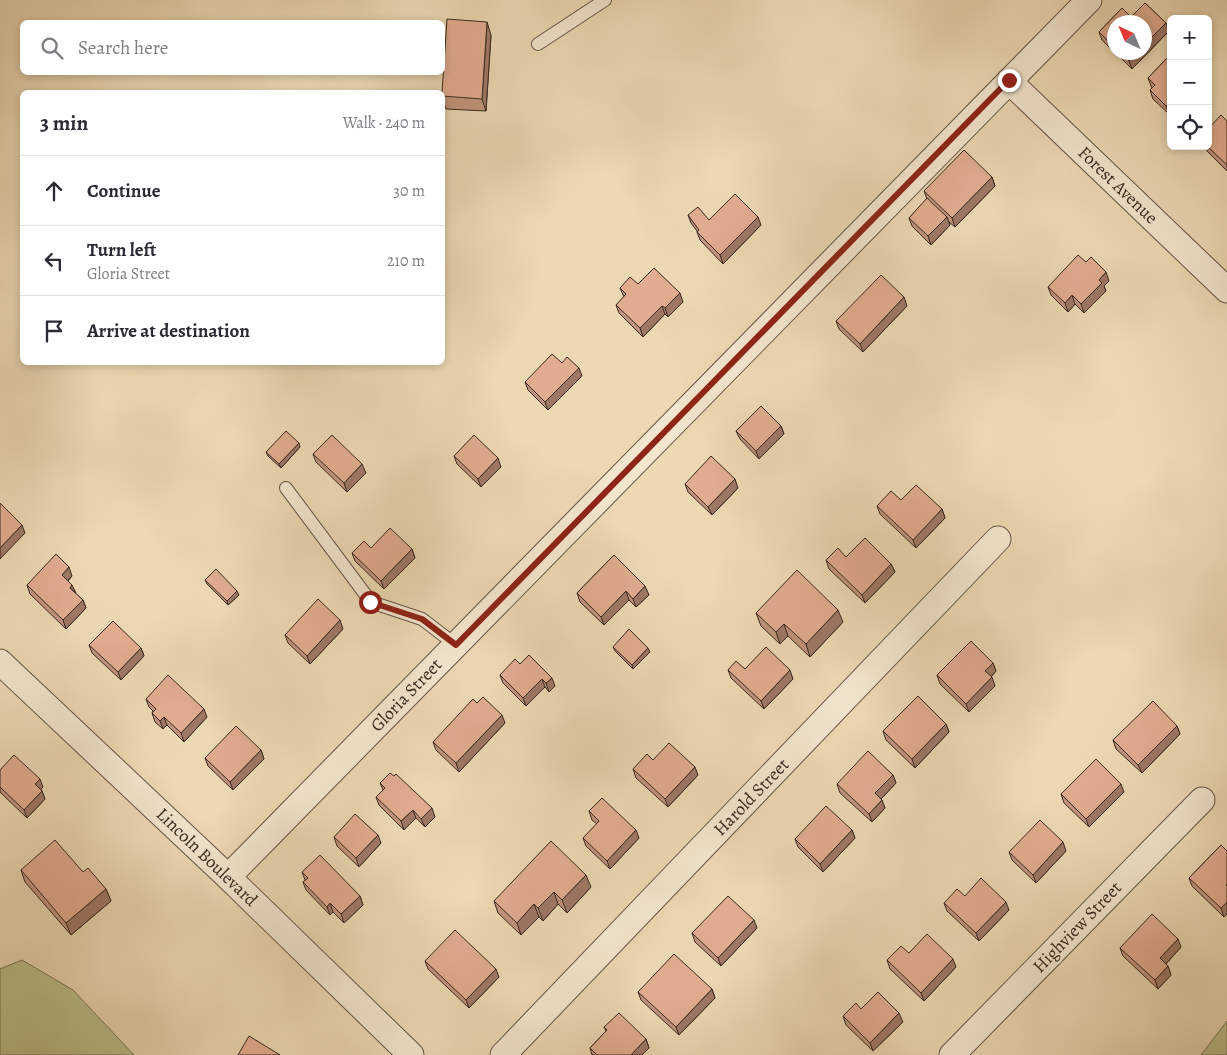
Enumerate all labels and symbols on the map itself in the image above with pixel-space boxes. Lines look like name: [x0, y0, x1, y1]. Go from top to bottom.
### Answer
north arrow: [1107, 15, 1152, 60]
route end: [998, 69, 1021, 92]
street label: Forest Avenue: [1073, 141, 1163, 229]
route start: [359, 591, 382, 614]
street label: Gloria Street: [365, 653, 447, 737]
street label: Harold Street: [708, 753, 794, 841]
street label: Lincoln Boulevard: [151, 802, 263, 912]
street label: Highview Street: [1027, 876, 1127, 978]

